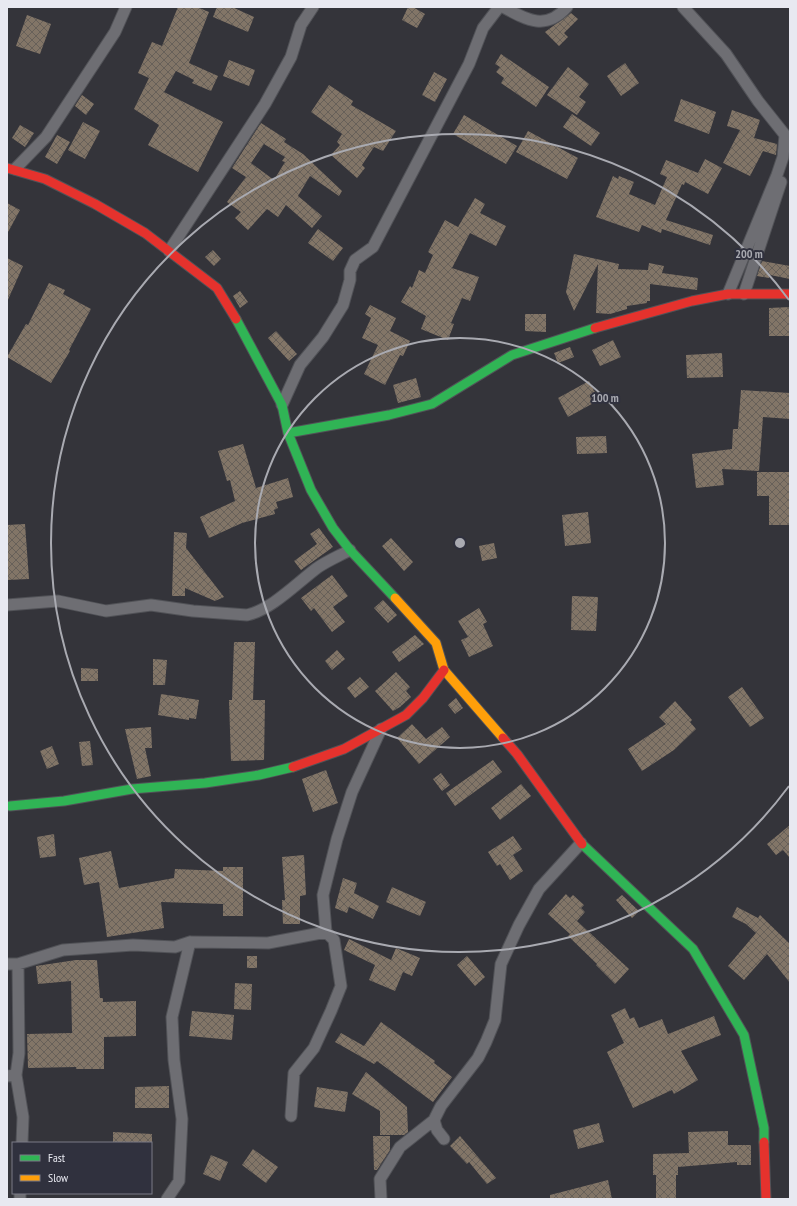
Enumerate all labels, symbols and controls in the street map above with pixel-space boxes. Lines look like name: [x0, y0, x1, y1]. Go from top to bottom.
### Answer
text: 200 m: [735, 246, 763, 261]
text: 100 m: [591, 390, 619, 405]
centre of rings: [453, 536, 467, 550]
legend: [12, 1142, 152, 1194]
text: Fast: [48, 1150, 66, 1165]
text: Slow: [48, 1170, 69, 1185]

